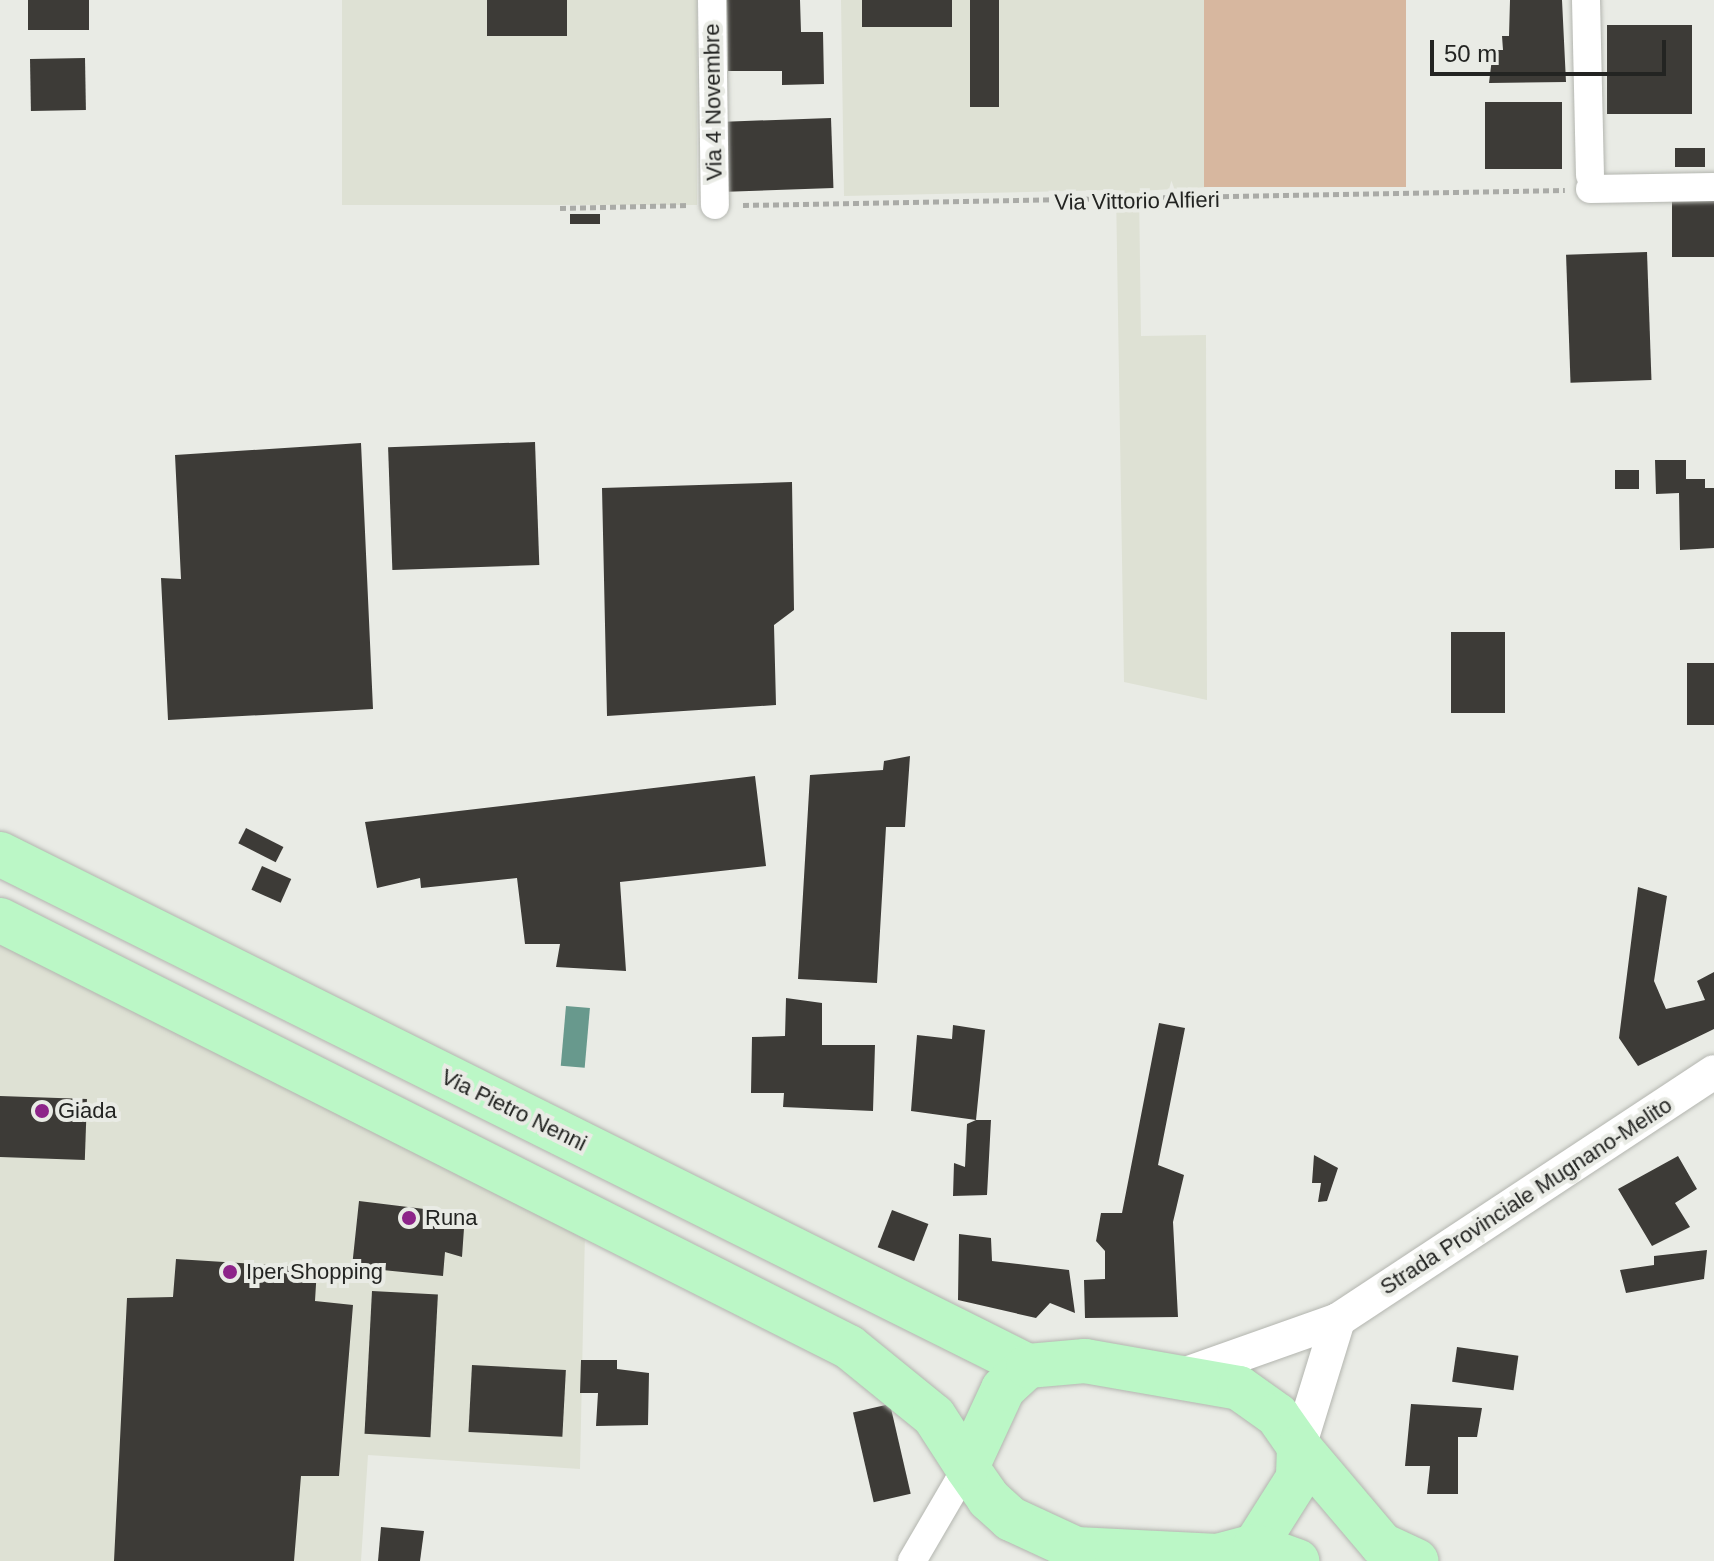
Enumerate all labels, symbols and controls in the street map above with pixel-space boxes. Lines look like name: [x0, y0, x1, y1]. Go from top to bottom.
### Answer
street label: Via 4 Novembre: [698, 23, 728, 181]
scale bar: [1434, 24, 1670, 74]
text: 50 m: [1444, 40, 1497, 67]
street label: Via Vittorio Alfieri: [1053, 186, 1221, 216]
street label: Via Pietro Nenni: [437, 1063, 591, 1157]
street label: Strada Provinciale Mugnano-Melito: [1375, 1092, 1677, 1300]
place label: Giada: [58, 1098, 117, 1124]
marker: Giada: [33, 1102, 51, 1120]
place label: Runa: [425, 1205, 478, 1231]
marker: Runa: [400, 1209, 418, 1227]
place label: Iper Shopping: [246, 1259, 383, 1285]
marker: Iper Shopping: [221, 1263, 239, 1281]

